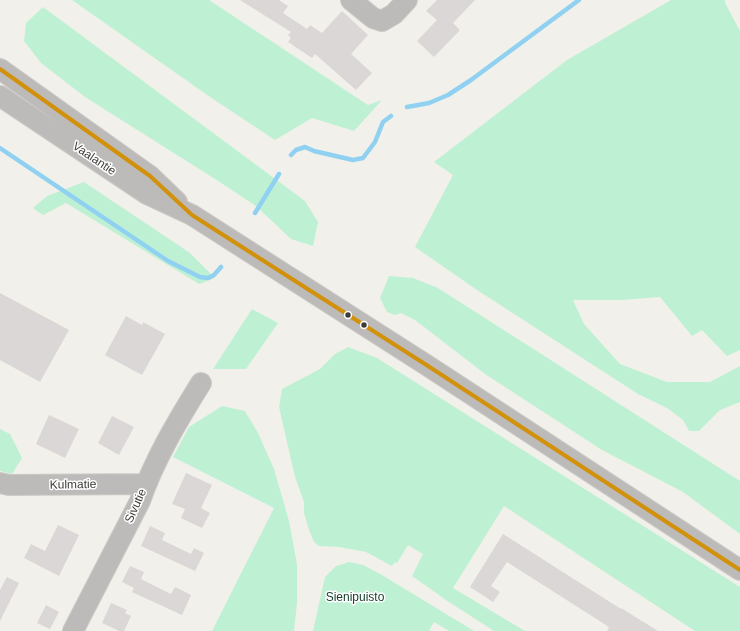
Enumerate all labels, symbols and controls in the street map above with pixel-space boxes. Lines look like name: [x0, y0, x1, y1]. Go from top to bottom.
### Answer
street label: Vaalantie: [70, 139, 118, 179]
unlabelled marker: [343, 310, 353, 320]
unlabelled marker: [359, 320, 369, 330]
street label: Kulmatie: [50, 477, 96, 493]
street label: Sivutie: [122, 487, 150, 525]
park label: Sienipuisto: [326, 591, 384, 605]

